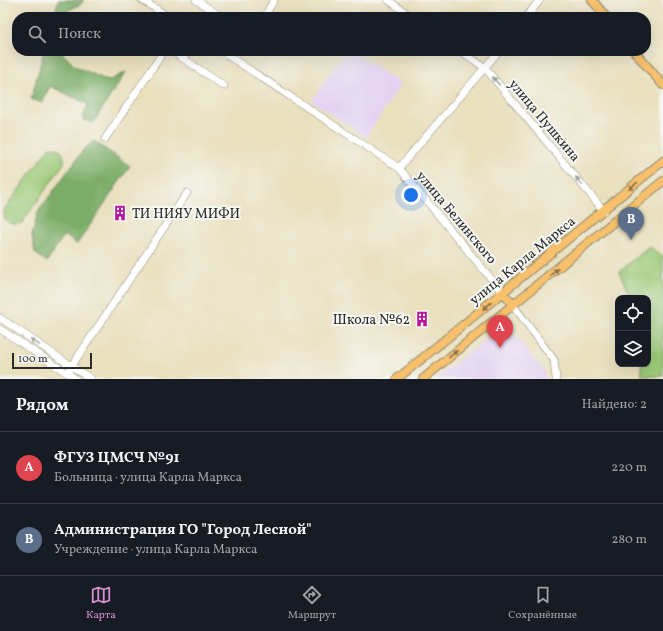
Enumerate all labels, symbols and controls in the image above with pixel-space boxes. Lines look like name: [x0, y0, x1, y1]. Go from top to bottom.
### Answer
search box: [12, 12, 651, 56]
icon: search: [26, 23, 48, 45]
text: Поиск: [58, 24, 101, 45]
one-way arrow: [492, 75, 500, 86]
street label: улица Пушкина: [504, 76, 584, 166]
street label: улица Белинского: [411, 167, 500, 269]
one-way arrow: [575, 175, 583, 186]
one-way arrow: [628, 182, 639, 190]
your location: [401, 185, 421, 205]
building icon: ТИ НИЯУ МИФИ: [111, 204, 129, 222]
place label: ТИ НИЯУ МИФИ: [132, 205, 240, 224]
pin: B: [618, 207, 644, 240]
street label: улица Карла Маркса: [466, 212, 580, 310]
one-way arrow: [548, 267, 559, 276]
map controls: [615, 295, 651, 367]
button: locate: [615, 295, 651, 331]
one-way arrow: [482, 302, 492, 311]
building icon: Школа №62: [413, 310, 431, 328]
place label: Школа №62: [333, 311, 410, 330]
pin: A: [487, 315, 513, 348]
button: layers: [615, 331, 651, 367]
one-way arrow: [30, 338, 40, 346]
one-way arrow: [448, 350, 459, 359]
scale bar: [12, 351, 92, 370]
text: 100 m: [18, 352, 48, 367]
text: Рядом: [16, 394, 69, 417]
text: Найдено: 2: [582, 396, 647, 414]
text: ФГУЗ ЦМСЧ №91: [54, 448, 179, 469]
text: A: [24, 459, 34, 477]
text: 220 m: [611, 459, 647, 477]
text: Больница · улица Карла Маркса: [54, 469, 242, 487]
text: Администрация ГО "Город Лесной": [54, 520, 312, 541]
text: B: [25, 531, 33, 549]
text: 280 m: [611, 531, 647, 549]
text: Учреждение · улица Карла Маркса: [54, 541, 257, 559]
tab: Карта: [86, 584, 116, 623]
tab: Маршрут: [288, 584, 336, 623]
tab: Сохранённые: [508, 584, 577, 623]

